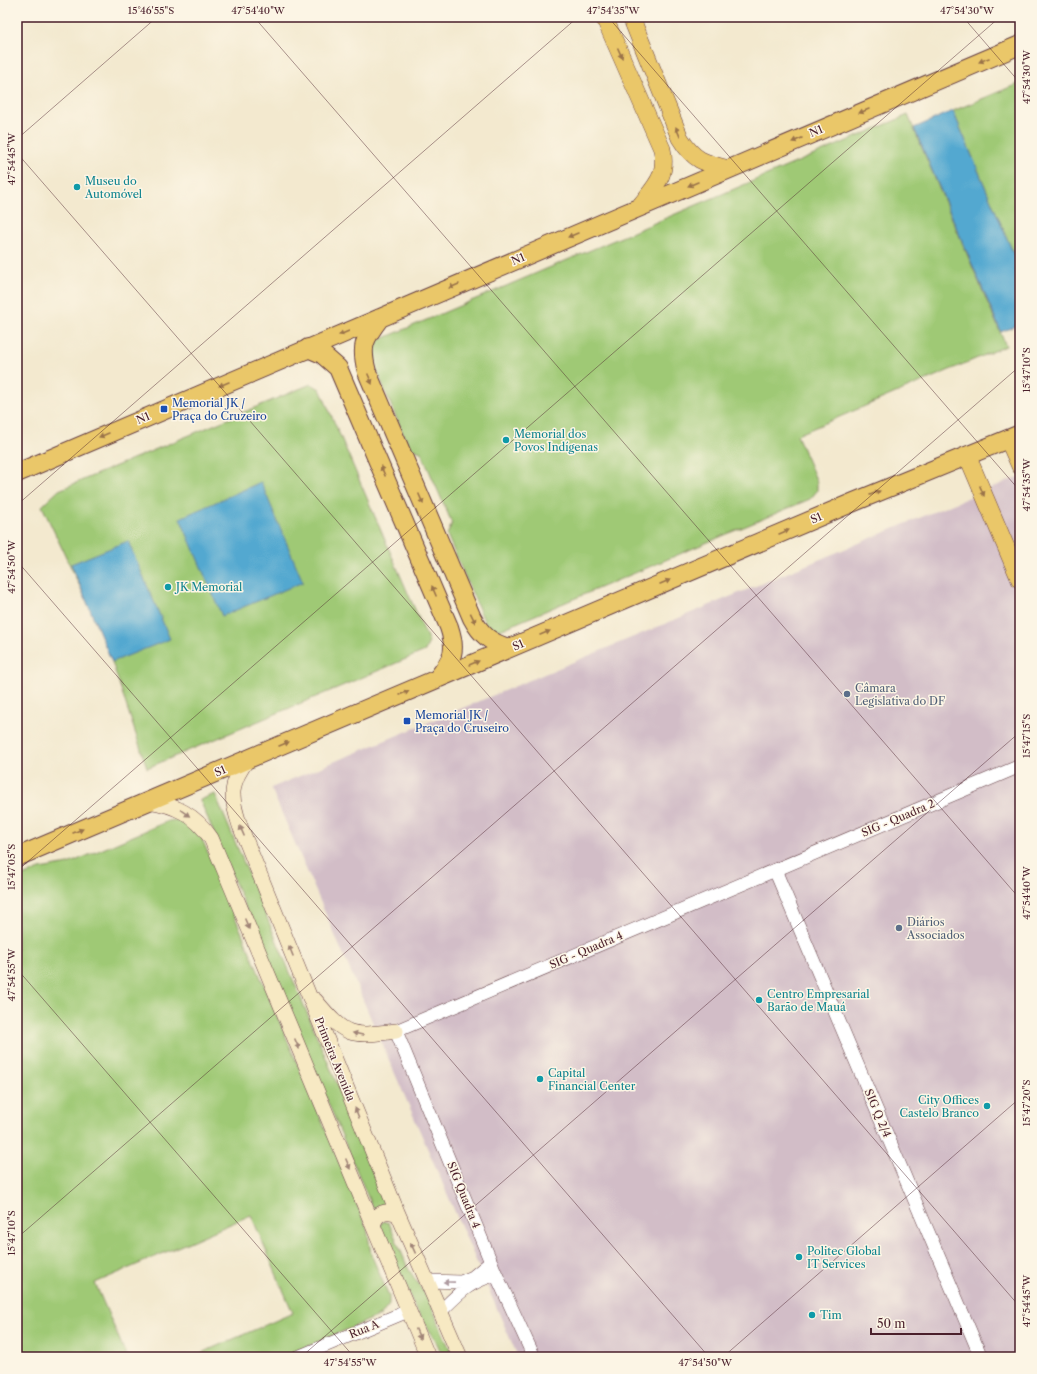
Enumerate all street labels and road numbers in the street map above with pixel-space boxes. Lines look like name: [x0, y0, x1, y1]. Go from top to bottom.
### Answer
street label: N1: [807, 122, 825, 140]
street label: N1: [509, 250, 527, 268]
street label: N1: [134, 409, 152, 427]
street label: S1: [808, 509, 824, 527]
street label: S1: [510, 636, 526, 654]
street label: S1: [212, 762, 228, 780]
street label: SIG - Quadra 2: [859, 796, 937, 840]
street label: SIG - Quadra 4: [547, 928, 625, 972]
street label: Primeira Avenida: [312, 1015, 358, 1103]
street label: SIG Q 2/4: [862, 1087, 894, 1139]
street label: SIG Quadra 4: [444, 1160, 484, 1230]
street label: Rua A: [347, 1316, 382, 1341]

